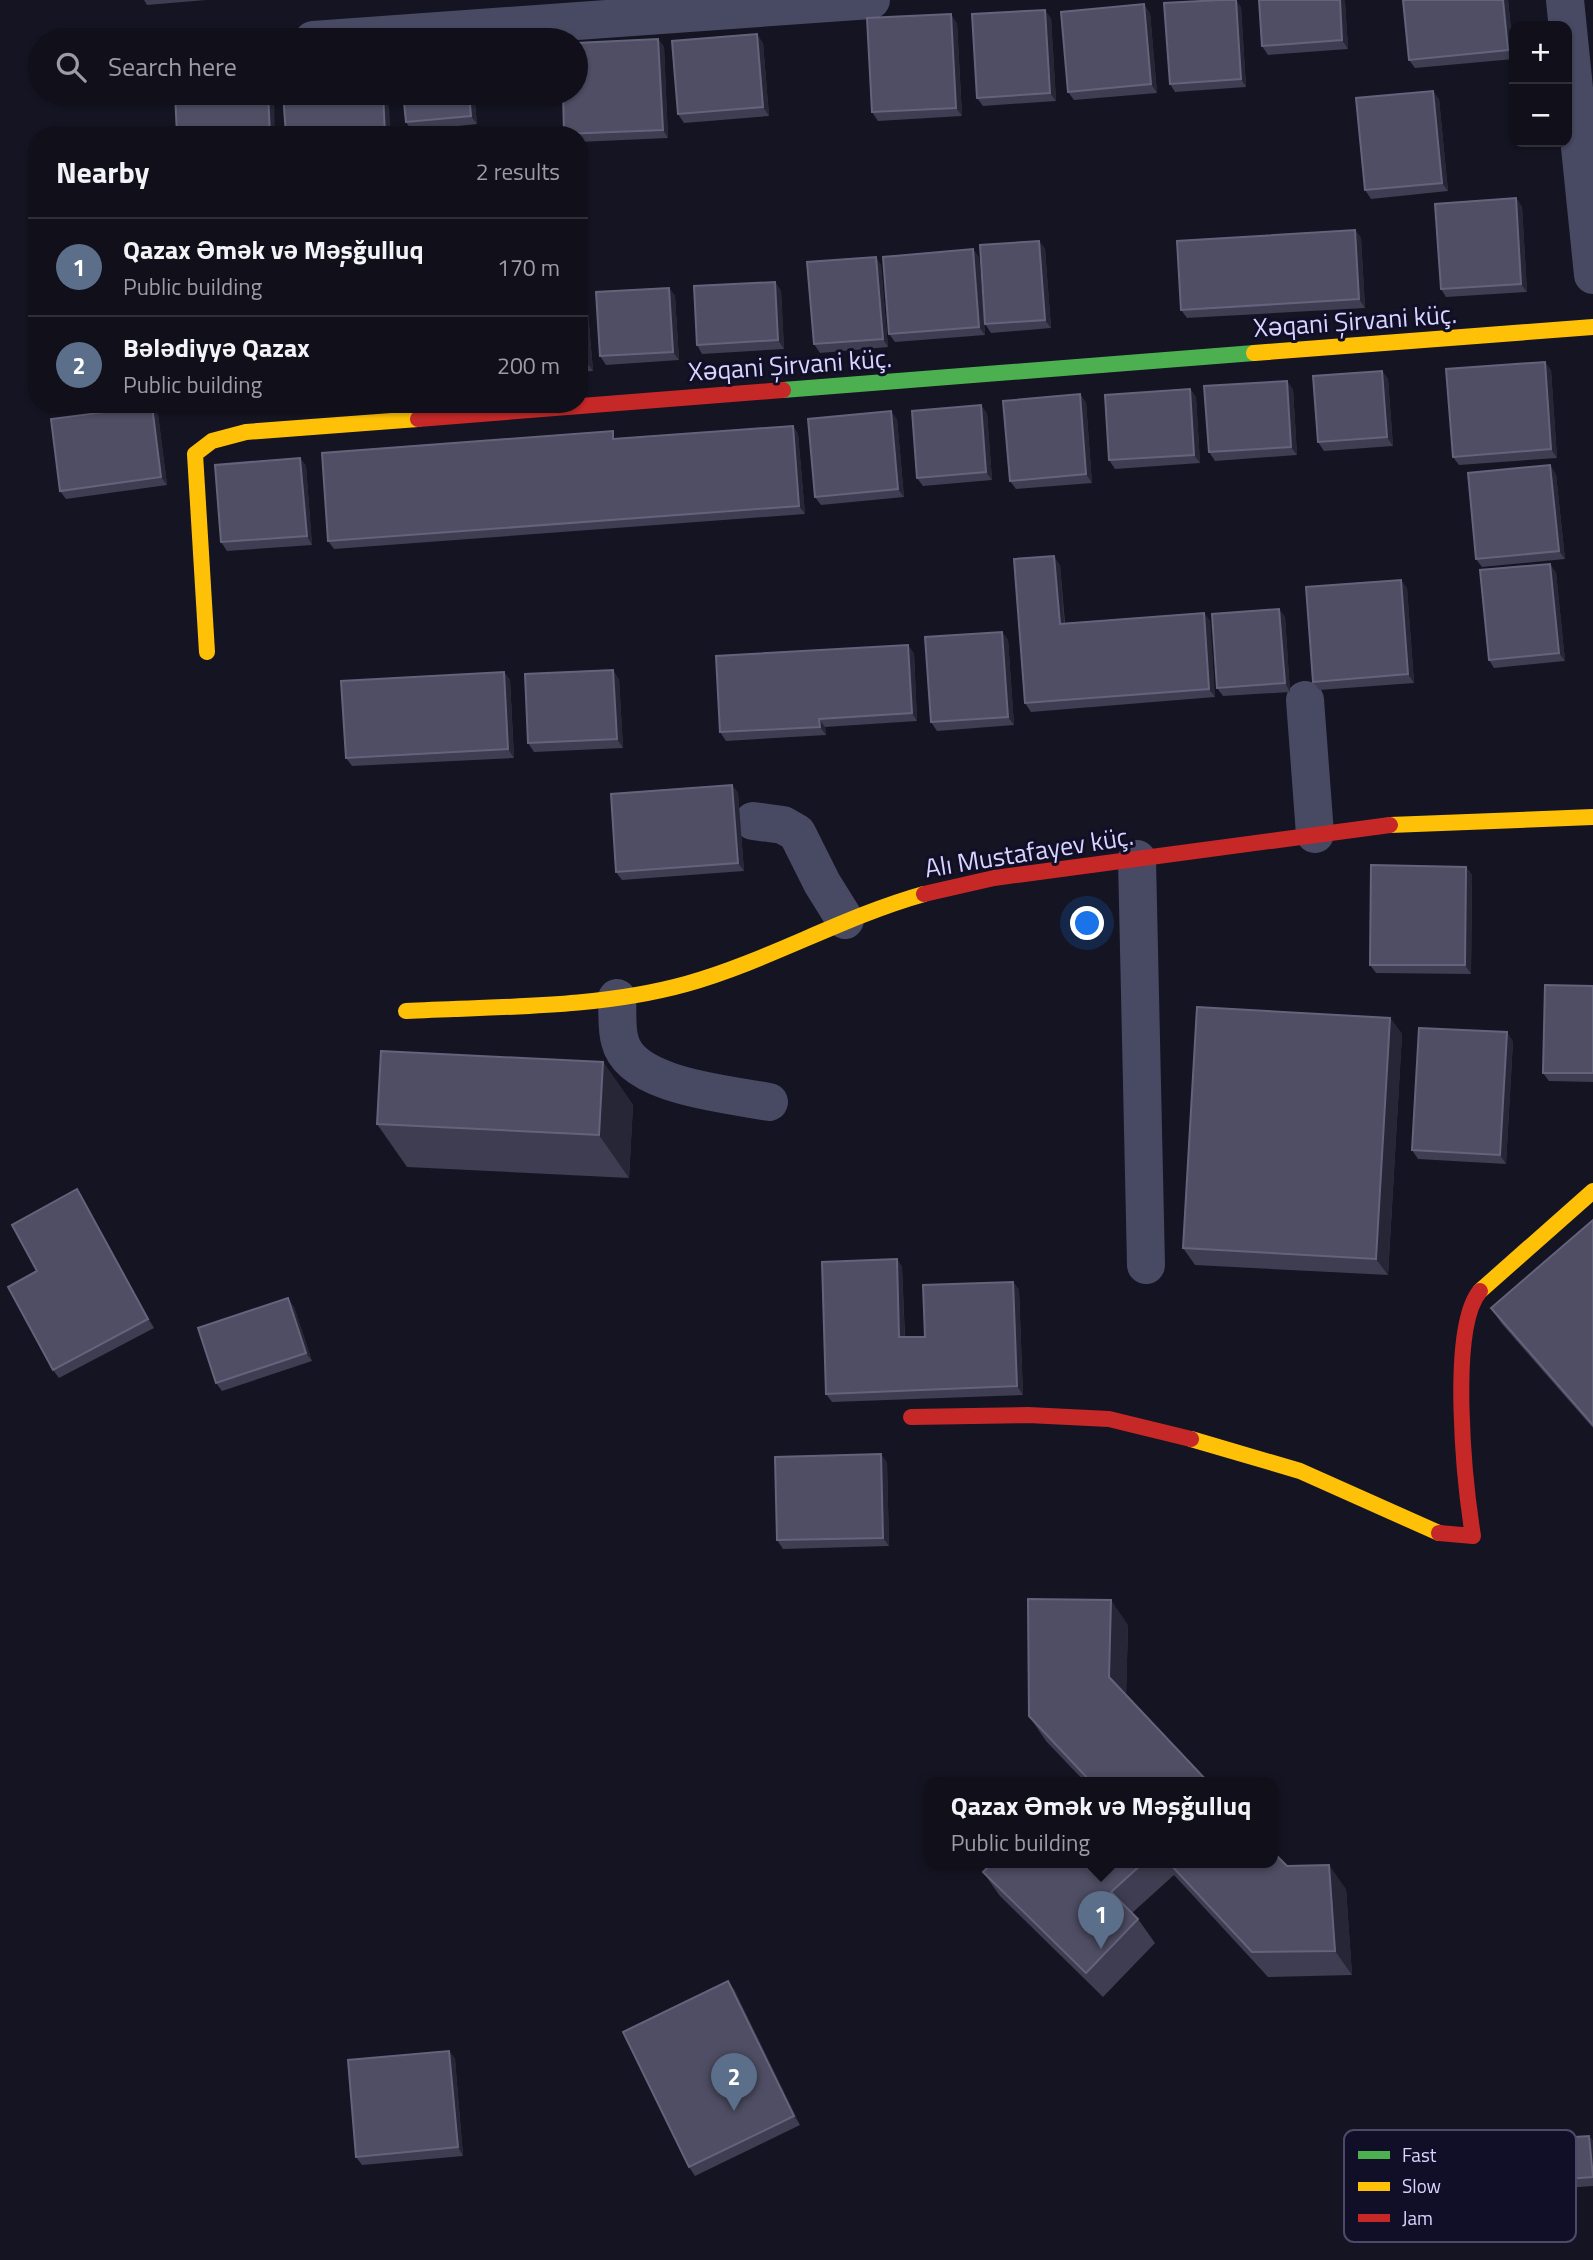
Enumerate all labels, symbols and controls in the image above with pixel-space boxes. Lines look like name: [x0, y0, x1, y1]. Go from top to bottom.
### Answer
map controls: [1509, 21, 1572, 147]
button: +: [1509, 21, 1572, 84]
search box: [28, 28, 588, 105]
text: Search here: [108, 47, 237, 86]
icon: search: [52, 48, 90, 86]
button: −: [1509, 84, 1572, 147]
text: Nearby: [56, 149, 149, 195]
text: 2 results: [476, 154, 560, 189]
text: Qazax Əmək və Məşğulluq: [123, 230, 424, 269]
text: 1: [73, 250, 85, 285]
text: 170 m: [497, 250, 560, 285]
text: Public building: [123, 269, 262, 304]
street label: Xəqani Şirvani küç.: [1252, 294, 1458, 347]
text: Bələdiyyə Qazax: [123, 328, 310, 367]
street label: Xəqani Şirvani küç.: [687, 338, 893, 391]
text: 2: [73, 348, 85, 383]
text: 200 m: [497, 348, 560, 383]
text: Public building: [123, 367, 262, 402]
street label: Alı Mustafayev küç.: [922, 816, 1136, 887]
your location: [1070, 906, 1104, 940]
popup: [924, 1777, 1278, 1868]
text: Qazax Əmək və Məşğulluq: [951, 1786, 1251, 1825]
text: Public building: [951, 1825, 1090, 1860]
pin: 1: [1078, 1891, 1124, 1949]
pin: 2: [711, 2053, 757, 2111]
legend: [1344, 2130, 1576, 2242]
text: Fast: [1402, 2140, 1437, 2169]
text: Slow: [1402, 2171, 1441, 2200]
text: Jam: [1402, 2203, 1433, 2232]

